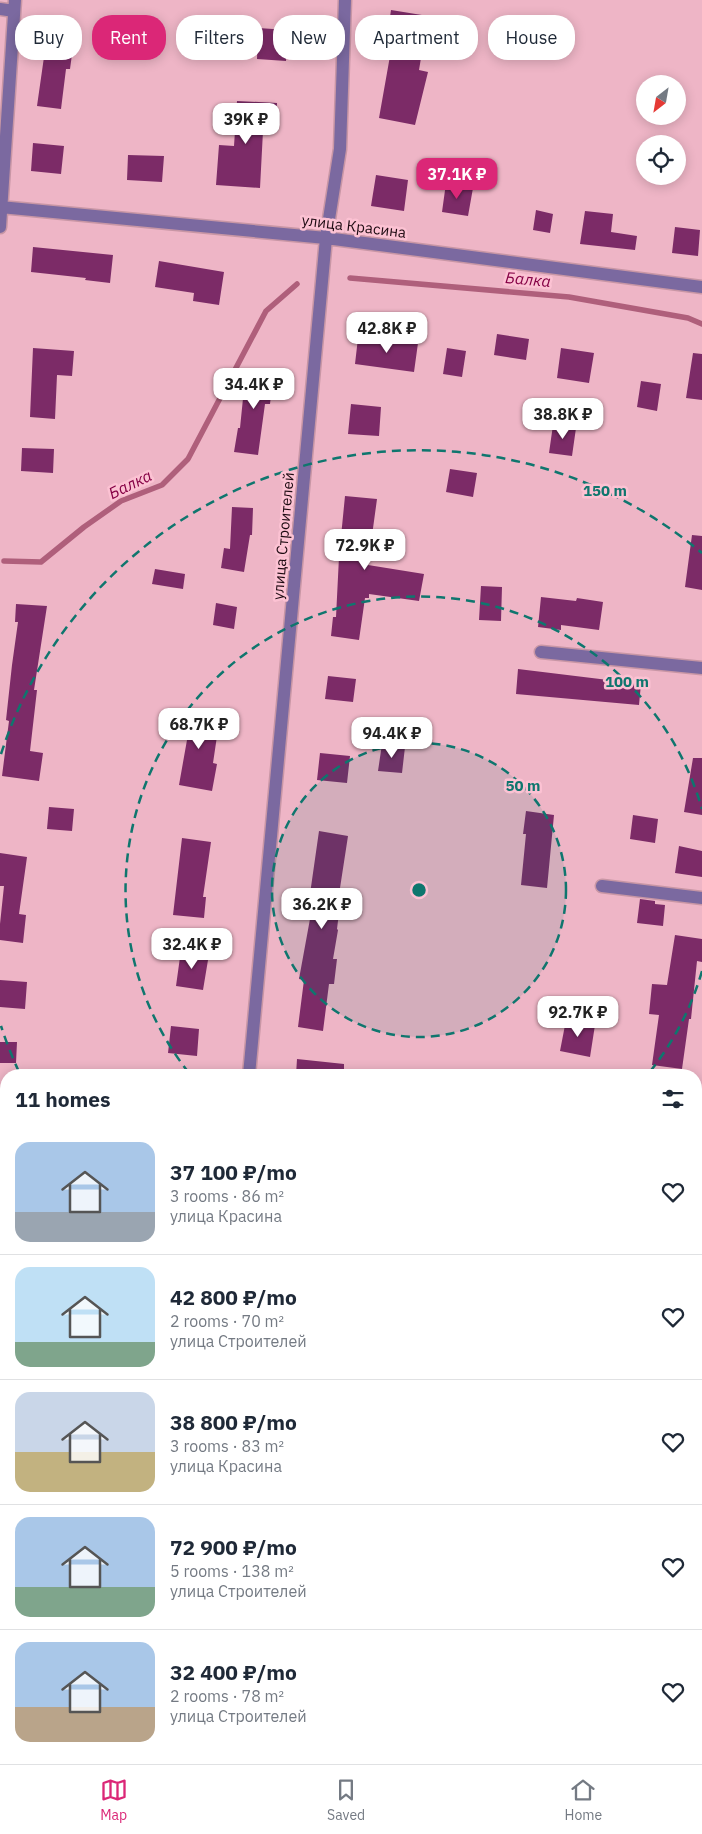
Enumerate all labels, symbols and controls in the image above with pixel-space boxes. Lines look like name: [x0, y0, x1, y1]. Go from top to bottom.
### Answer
chip: Buy: [15, 15, 82, 60]
chip: Rent: [92, 15, 166, 60]
chip: Filters: [176, 15, 263, 60]
chip: New: [273, 15, 345, 60]
chip: Apartment: [355, 15, 478, 60]
chip: House: [488, 15, 575, 60]
north arrow: [636, 75, 686, 125]
map controls: [636, 75, 686, 185]
pin: 39K ₽: [211, 102, 281, 145]
text: 39K ₽: [224, 109, 268, 129]
button: locate: [636, 135, 686, 185]
pin: 37.1K ₽: [411, 158, 503, 200]
text: 37.1K ₽: [427, 164, 487, 184]
street label: улица Красина: [301, 210, 407, 242]
water label: Балка: [504, 267, 552, 291]
pin: 42.8K ₽: [341, 312, 433, 354]
text: 42.8K ₽: [357, 318, 417, 338]
pin: 34.4K ₽: [208, 368, 300, 410]
text: 34.4K ₽: [224, 374, 284, 394]
pin: 38.8K ₽: [517, 398, 609, 440]
text: 38.8K ₽: [533, 404, 593, 424]
water label: Балка: [105, 465, 155, 503]
street label: улица Строителей: [268, 471, 298, 601]
text: 150 m: [583, 481, 627, 500]
pin: 72.9K ₽: [319, 528, 411, 571]
text: 72.9K ₽: [335, 535, 395, 555]
text: 100 m: [605, 672, 649, 691]
pin: 68.7K ₽: [153, 708, 245, 750]
text: 68.7K ₽: [169, 714, 229, 734]
pin: 94.4K ₽: [346, 716, 438, 759]
text: 94.4K ₽: [362, 723, 422, 743]
text: 50 m: [506, 776, 540, 795]
centre of rings: [410, 881, 428, 899]
pin: 36.2K ₽: [276, 888, 368, 930]
text: 36.2K ₽: [292, 894, 352, 914]
pin: 32.4K ₽: [146, 928, 238, 970]
text: 32.4K ₽: [162, 934, 222, 954]
pin: 92.7K ₽: [532, 996, 624, 1038]
text: 92.7K ₽: [548, 1002, 608, 1022]
text: 11 homes: [15, 1085, 111, 1113]
icon: filters: [659, 1085, 687, 1113]
text: 37 100 ₽/mo: [170, 1158, 297, 1186]
icon: home: [55, 1162, 115, 1222]
icon: heart: [659, 1178, 687, 1206]
text: 3 rooms · 86 m²: [170, 1186, 284, 1206]
text: улица Красина: [170, 1206, 282, 1226]
text: 42 800 ₽/mo: [170, 1283, 297, 1311]
icon: home: [55, 1287, 115, 1347]
icon: heart: [659, 1303, 687, 1331]
text: 2 rooms · 70 m²: [170, 1311, 284, 1331]
text: улица Строителей: [170, 1331, 307, 1351]
text: 38 800 ₽/mo: [170, 1408, 297, 1436]
icon: home: [55, 1412, 115, 1472]
icon: heart: [659, 1428, 687, 1456]
text: 3 rooms · 83 m²: [170, 1436, 284, 1456]
text: улица Красина: [170, 1456, 282, 1476]
text: 72 900 ₽/mo: [170, 1533, 297, 1561]
icon: home: [55, 1537, 115, 1597]
icon: heart: [659, 1553, 687, 1581]
text: 5 rooms · 138 m²: [170, 1561, 294, 1581]
text: улица Строителей: [170, 1581, 307, 1601]
text: 32 400 ₽/mo: [170, 1658, 297, 1686]
icon: home: [55, 1662, 115, 1722]
icon: heart: [659, 1678, 687, 1706]
text: 2 rooms · 78 m²: [170, 1686, 284, 1706]
text: улица Строителей: [170, 1706, 307, 1726]
tab: Map: [100, 1776, 128, 1824]
tab: Saved: [327, 1776, 365, 1824]
tab: Home: [565, 1776, 602, 1824]

